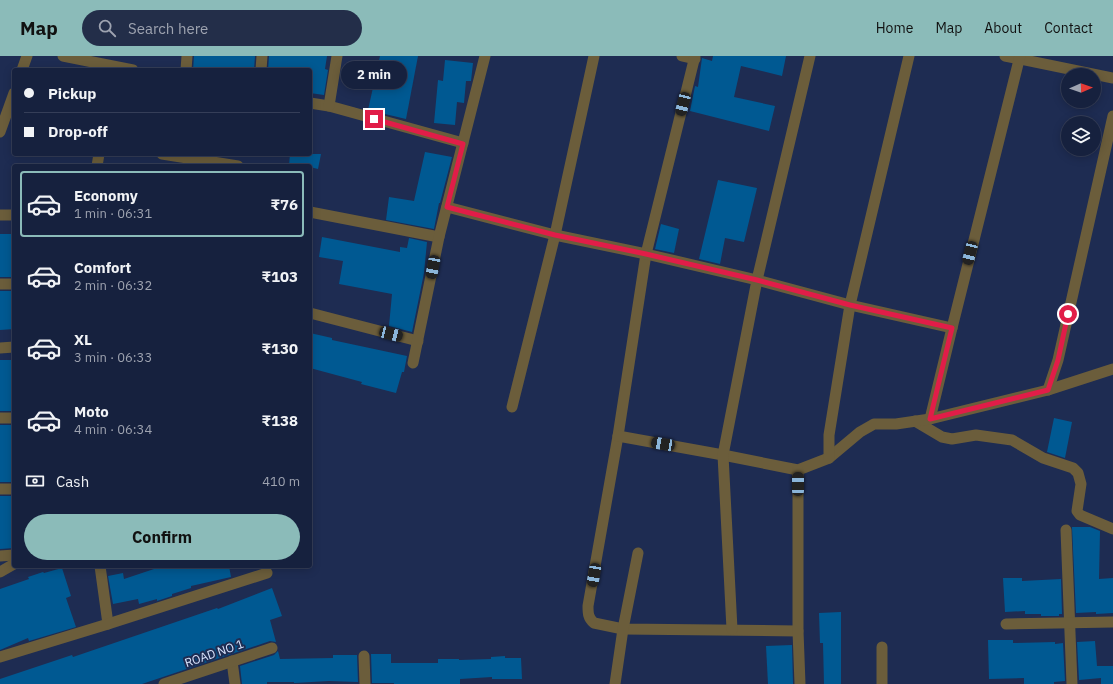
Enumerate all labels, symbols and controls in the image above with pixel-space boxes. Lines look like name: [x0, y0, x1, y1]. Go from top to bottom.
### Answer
search box: [82, 10, 362, 46]
text: Map: [20, 16, 58, 40]
icon: search: [96, 17, 118, 39]
text: Search here: [128, 19, 208, 38]
text: Home: [876, 19, 913, 37]
text: Map: [935, 19, 962, 37]
text: About: [984, 19, 1022, 37]
text: Contact: [1044, 19, 1093, 37]
callout: 2 min: [341, 61, 407, 89]
text: 2 min: [357, 66, 391, 83]
north arrow: [1061, 68, 1101, 108]
map controls: [1061, 68, 1101, 156]
text: Pickup: [48, 84, 96, 103]
car: [674, 91, 692, 117]
route end: [365, 110, 383, 128]
button: layers: [1061, 116, 1101, 156]
text: Drop-off: [48, 122, 108, 141]
icon: car: [26, 186, 62, 222]
text: Economy: [74, 186, 138, 205]
text: ₹76: [271, 195, 298, 214]
text: 1 min · 06:31: [74, 205, 152, 222]
car: [961, 240, 979, 266]
car: [425, 254, 441, 280]
icon: car: [26, 258, 62, 294]
text: Comfort: [74, 258, 131, 277]
text: ₹103: [262, 267, 298, 286]
text: 2 min · 06:32: [74, 277, 152, 294]
route start: [1059, 305, 1077, 323]
car: [378, 325, 404, 343]
icon: car: [26, 330, 62, 366]
text: XL: [74, 330, 92, 349]
text: ₹130: [262, 339, 298, 358]
text: 3 min · 06:33: [74, 349, 152, 366]
icon: car: [26, 402, 62, 438]
text: Moto: [74, 402, 109, 421]
text: ₹138: [262, 411, 298, 430]
text: 4 min · 06:34: [74, 421, 152, 438]
car: [650, 436, 676, 452]
icon: cash: [24, 470, 46, 492]
text: Cash: [56, 472, 89, 491]
car: [792, 472, 804, 496]
text: 410 m: [262, 473, 300, 490]
button: Confirm: [24, 514, 300, 560]
car: [586, 562, 602, 588]
street label: ROAD NO 1: [182, 636, 246, 670]

